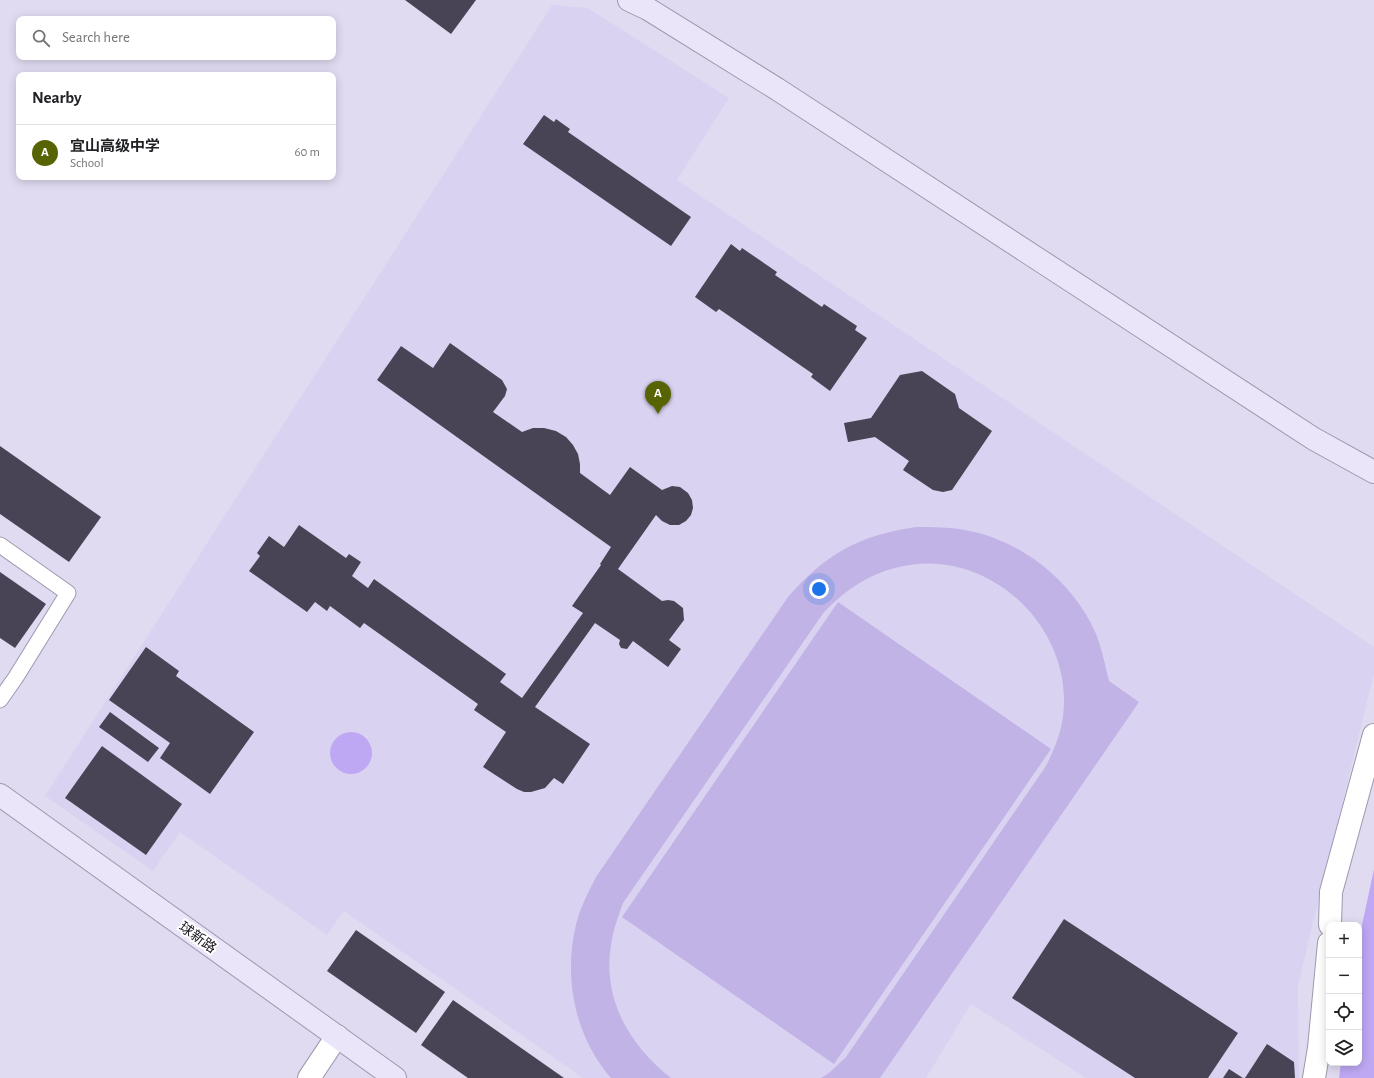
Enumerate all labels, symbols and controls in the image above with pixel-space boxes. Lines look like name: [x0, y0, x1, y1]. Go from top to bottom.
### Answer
search box: [16, 16, 336, 60]
icon: search: [30, 27, 52, 49]
text: Search here: [62, 30, 130, 45]
text: Nearby: [32, 89, 82, 106]
text: 宜山高级中学: [70, 139, 160, 154]
text: A: [41, 146, 49, 159]
text: 60 m: [294, 146, 320, 159]
text: School: [70, 157, 104, 170]
pin: A: [645, 381, 671, 414]
your location: [809, 579, 829, 599]
street label: 球新路: [176, 919, 219, 956]
map controls: [1326, 922, 1362, 1066]
button: +: [1326, 922, 1362, 958]
button: −: [1326, 958, 1362, 994]
button: locate: [1326, 994, 1362, 1030]
button: layers: [1326, 1030, 1362, 1066]

